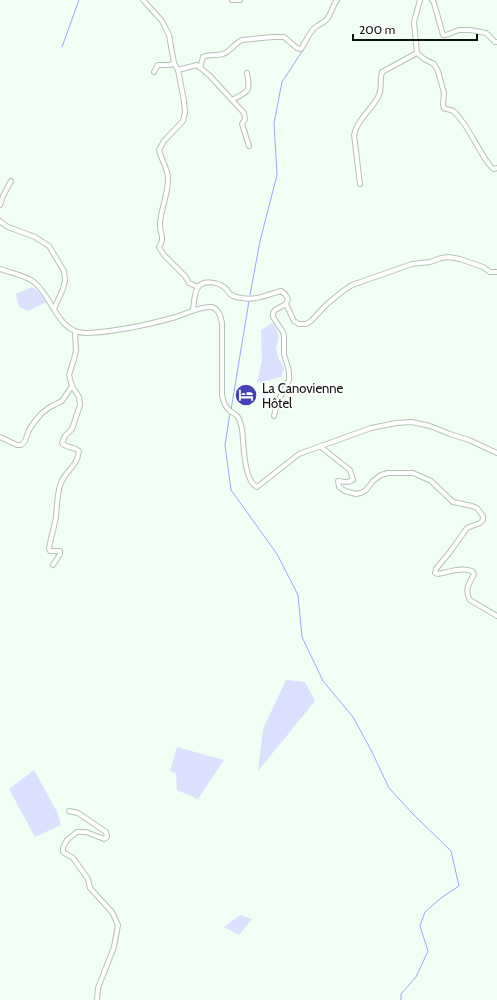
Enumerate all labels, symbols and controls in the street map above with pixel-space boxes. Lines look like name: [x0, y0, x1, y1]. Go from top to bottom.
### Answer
scale bar: [353, 16, 477, 42]
text: 200 m: [359, 22, 395, 37]
place label: La Canovienne Hôtel: [262, 380, 344, 411]
hotel icon: La Canovienne Hôtel: [233, 382, 259, 408]

